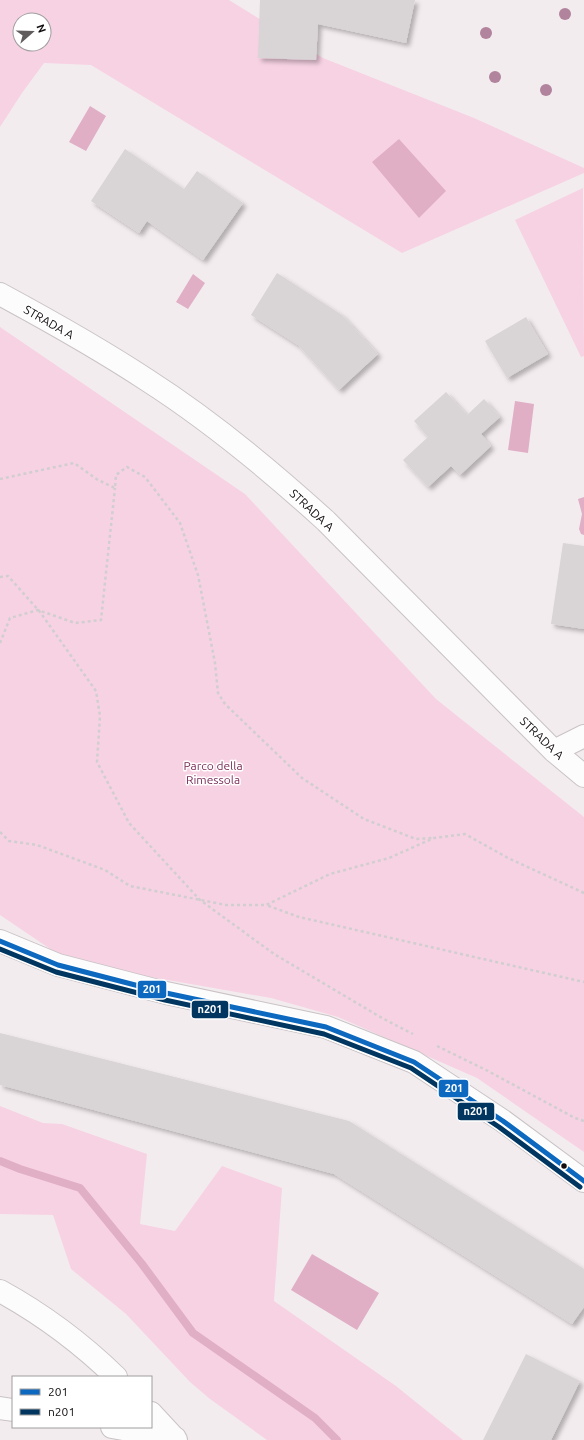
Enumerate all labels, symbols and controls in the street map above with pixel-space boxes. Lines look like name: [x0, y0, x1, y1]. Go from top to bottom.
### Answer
north arrow: [12, 12, 52, 52]
text: N: [34, 23, 48, 34]
street label: STRADA A: [22, 303, 76, 342]
street label: STRADA A: [287, 486, 337, 534]
street label: STRADA A: [518, 714, 567, 762]
park label: Parco della Rimessola: [183, 759, 243, 786]
line badge: 201: [137, 980, 167, 999]
text: 201: [143, 983, 161, 995]
line badge: n201: [191, 1000, 229, 1019]
text: n201: [197, 1003, 223, 1015]
line badge: 201: [438, 1079, 469, 1098]
text: 201: [445, 1082, 463, 1094]
line badge: n201: [457, 1102, 495, 1121]
text: n201: [463, 1105, 489, 1117]
unlabelled marker: [559, 1161, 569, 1171]
legend: [12, 1376, 152, 1428]
text: 201: [48, 1385, 68, 1398]
text: n201: [48, 1405, 75, 1418]

